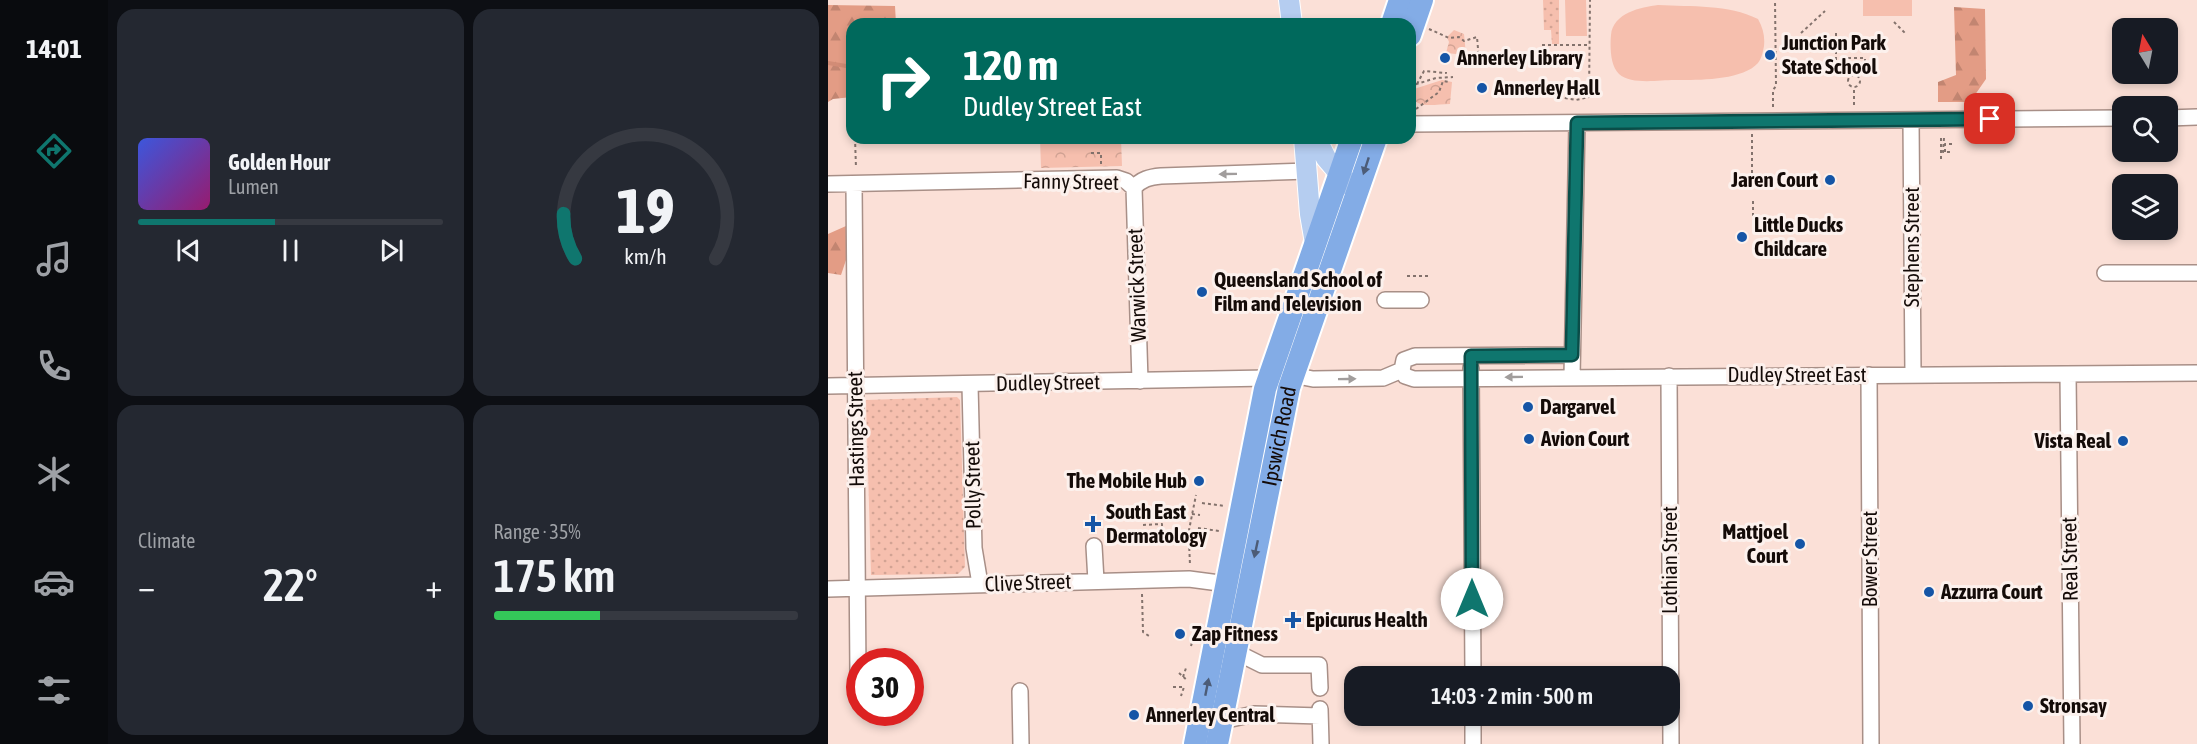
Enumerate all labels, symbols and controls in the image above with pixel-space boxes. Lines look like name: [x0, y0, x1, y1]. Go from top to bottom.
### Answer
north arrow: [2112, 18, 2178, 84]
map controls: [2112, 18, 2178, 240]
place label: Junction Park State School: [1781, 30, 1886, 78]
text: 14:01: [26, 33, 82, 64]
text: 120 m: [963, 41, 1058, 89]
icon: right: [864, 42, 942, 120]
place label: Annerley Library: [1456, 45, 1583, 69]
marker: Junction Park State School: [1763, 48, 1777, 62]
marker: Annerley Library: [1438, 51, 1452, 65]
place label: Annerley Hall: [1493, 75, 1600, 99]
marker: Annerley Hall: [1475, 81, 1489, 95]
text: Dudley Street East: [963, 91, 1142, 122]
pin: [1964, 93, 2015, 144]
button: search: [2112, 96, 2178, 162]
icon: arrive: [1973, 102, 2006, 135]
icon: directions: [33, 130, 75, 172]
text: Golden Hour: [228, 149, 330, 175]
one-way arrow: [1361, 157, 1370, 175]
place label: Jaren Court: [1730, 167, 1818, 191]
street label: Fanny Street: [1023, 168, 1119, 194]
one-way arrow: [1219, 170, 1238, 179]
marker: Jaren Court: [1823, 173, 1837, 187]
button: layers: [2112, 174, 2178, 240]
text: Lumen: [228, 175, 279, 198]
text: 19: [616, 176, 675, 247]
street label: Stephens Street: [1899, 187, 1923, 307]
place label: Little Ducks Childcare: [1754, 212, 1844, 260]
street label: Warwick Street: [1122, 228, 1150, 342]
marker: Little Ducks Childcare: [1735, 230, 1749, 244]
icon: previous: [172, 234, 205, 267]
icon: pause: [274, 234, 307, 267]
icon: next: [375, 234, 408, 267]
icon: music: [33, 238, 75, 280]
text: km/h: [624, 245, 667, 270]
place label: Queensland School of Film and Television: [1214, 267, 1382, 315]
marker: Queensland School of Film and Television: [1195, 285, 1209, 299]
icon: phone: [33, 345, 75, 387]
street label: Dudley Street East: [1727, 362, 1867, 386]
street label: Dudley Street: [996, 369, 1100, 395]
street label: Hastings Street: [842, 371, 868, 487]
one-way arrow: [1504, 373, 1523, 382]
one-way arrow: [1337, 374, 1356, 383]
street label: Ipswich Road: [1256, 384, 1300, 488]
place label: Dargarvel: [1540, 394, 1616, 418]
marker: Dargarvel: [1521, 400, 1535, 414]
place label: Avion Court: [1540, 426, 1629, 450]
place label: Vista Real: [2033, 428, 2111, 452]
marker: Avion Court: [1522, 432, 1536, 446]
marker: Vista Real: [2116, 434, 2130, 448]
street label: Polly Street: [959, 441, 985, 529]
icon: climate: [33, 453, 75, 495]
place label: The Mobile Hub: [1067, 468, 1187, 492]
marker: The Mobile Hub: [1192, 474, 1206, 488]
place label: South East Dermatology: [1106, 499, 1207, 547]
street label: Lothian Street: [1657, 506, 1681, 614]
street label: Bower Street: [1857, 511, 1881, 607]
marker: South East Dermatology: [1084, 515, 1102, 533]
street label: Real Street: [2056, 517, 2082, 601]
place label: Mattjoel Court: [1722, 519, 1788, 567]
text: Range · 35%: [494, 520, 581, 543]
text: Climate: [138, 529, 195, 552]
marker: Mattjoel Court: [1793, 537, 1807, 551]
one-way arrow: [1250, 539, 1260, 558]
text: 175 km: [494, 550, 615, 602]
text: 22°: [263, 559, 318, 611]
icon: car: [33, 561, 75, 603]
text: −: [138, 567, 155, 605]
text: +: [425, 567, 442, 605]
position arrow: [1440, 567, 1504, 631]
street label: Clive Street: [984, 568, 1072, 596]
place label: Azzurra Court: [1940, 579, 2043, 603]
marker: Azzurra Court: [1922, 585, 1936, 599]
place label: Epicurus Health: [1306, 607, 1428, 631]
marker: Epicurus Health: [1284, 611, 1302, 629]
place label: Zap Fitness: [1192, 621, 1279, 645]
marker: Zap Fitness: [1173, 627, 1187, 641]
speed limit sign: 30: [846, 648, 924, 726]
icon: filters: [33, 669, 75, 711]
one-way arrow: [1202, 677, 1212, 696]
text: 14:03 · 2 min · 500 m: [1431, 683, 1593, 709]
place label: Stronsay: [2040, 693, 2107, 717]
marker: Stronsay: [2021, 699, 2035, 713]
place label: Annerley Central: [1145, 702, 1275, 726]
marker: Annerley Central: [1127, 708, 1141, 722]

